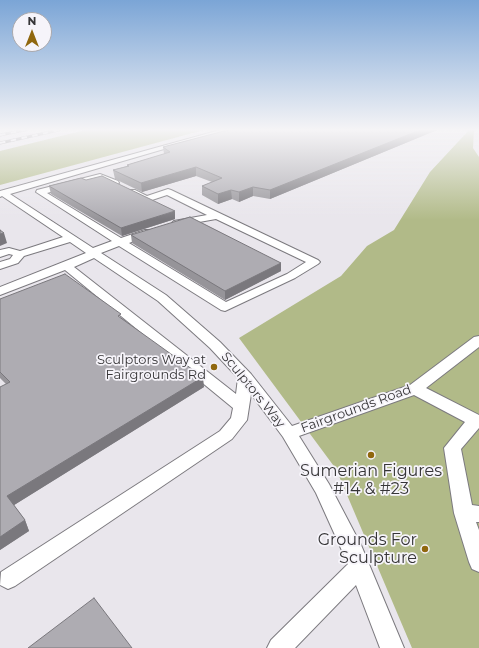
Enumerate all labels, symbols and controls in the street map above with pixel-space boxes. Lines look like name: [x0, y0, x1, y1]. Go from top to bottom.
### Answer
north arrow: [12, 12, 52, 52]
text: N: [28, 14, 36, 28]
street label: Sculptors Way: [218, 349, 288, 431]
place label: Sculptors Way at Fairgrounds Rd: [97, 352, 206, 383]
marker: Sculptors Way at Fairgrounds Rd: [209, 362, 219, 372]
street label: Fairgrounds Road: [299, 382, 413, 436]
marker: Sumerian Figures #14 & #23: [366, 450, 376, 460]
place label: Sumerian Figures #14 & #23: [300, 461, 442, 499]
place label: Grounds For Sculpture: [318, 530, 417, 568]
marker: Grounds For Sculpture: [420, 544, 430, 554]

